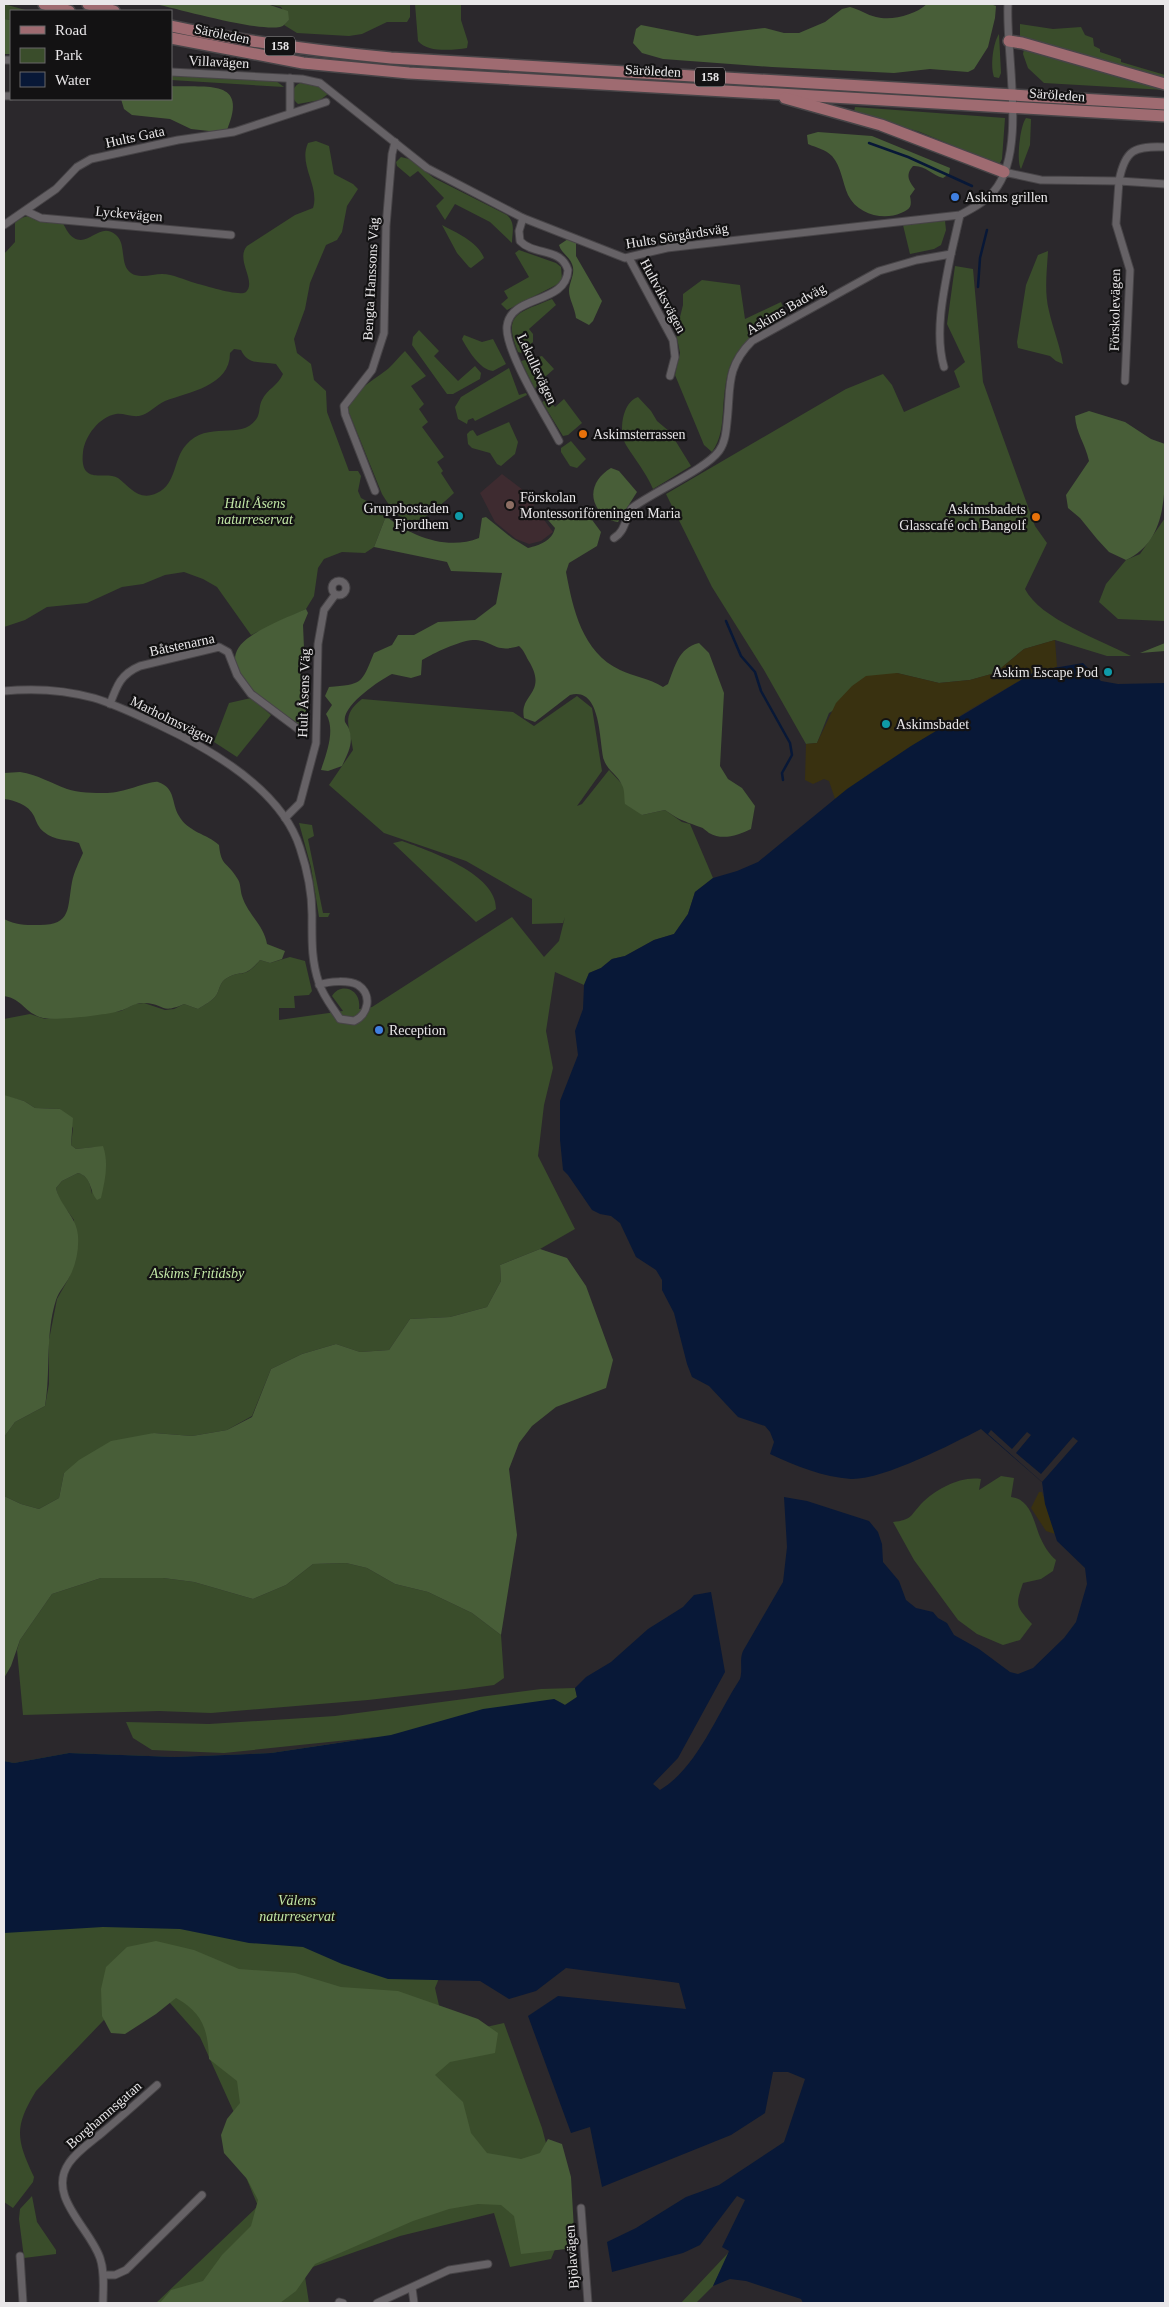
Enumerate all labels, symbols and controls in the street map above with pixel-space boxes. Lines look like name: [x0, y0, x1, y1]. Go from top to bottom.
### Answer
legend: [10, 10, 172, 100]
street label: Säröleden: [193, 21, 251, 47]
text: Road: [55, 22, 87, 38]
road number: 158: [265, 36, 295, 56]
text: Park: [55, 47, 83, 63]
street label: Villavägen: [188, 53, 250, 71]
street label: Säröleden: [625, 62, 681, 80]
road number: 158: [695, 68, 725, 86]
text: Water: [55, 72, 90, 88]
street label: Säröleden: [1029, 86, 1085, 104]
street label: Hults Gata: [104, 123, 167, 151]
place label: Askims grillen: [965, 190, 1048, 205]
marker: Askims grillen: [949, 191, 961, 203]
street label: Lyckevägen: [95, 204, 163, 224]
street label: Bengta Hanssons Väg: [360, 217, 382, 341]
street label: Hults Sörgårdsväg: [625, 220, 729, 252]
street label: Hultviksvägen: [637, 256, 689, 336]
street label: Förskolevägen: [1107, 269, 1123, 351]
street label: Askims Badväg: [744, 280, 828, 338]
street label: Lekullevägen: [514, 331, 560, 407]
place label: Askimsterrassen: [593, 427, 686, 442]
marker: Askimsterrassen: [577, 428, 589, 440]
place label: Förskolan Montessoriföreningen Maria: [520, 490, 681, 521]
park label: Hult Åsens naturreservat: [217, 496, 294, 527]
marker: Förskolan Montessoriföreningen Maria: [504, 499, 516, 511]
place label: Gruppbostaden Fjordhem: [363, 501, 449, 532]
place label: Askimsbadets Glasscafé och Bangolf: [899, 502, 1026, 533]
marker: Gruppbostaden Fjordhem: [453, 510, 465, 522]
marker: Askimsbadets Glasscafé och Bangolf: [1030, 511, 1042, 523]
street label: Båtstenarna: [148, 631, 217, 659]
street label: Hult Åsens Väg: [295, 648, 313, 738]
place label: Askim Escape Pod: [992, 665, 1098, 680]
marker: Askim Escape Pod: [1102, 666, 1114, 678]
street label: Marholmsvägen: [128, 693, 216, 747]
place label: Askimsbadet: [896, 717, 969, 732]
marker: Askimsbadet: [880, 718, 892, 730]
place label: Reception: [389, 1023, 446, 1038]
marker: Reception: [373, 1024, 385, 1036]
park label: Askims Fritidsby: [149, 1266, 245, 1281]
park label: Välens naturreservat: [259, 1893, 336, 1924]
street label: Borghamnsgatan: [63, 2078, 145, 2152]
street label: Bjölavägen: [562, 2225, 582, 2289]

